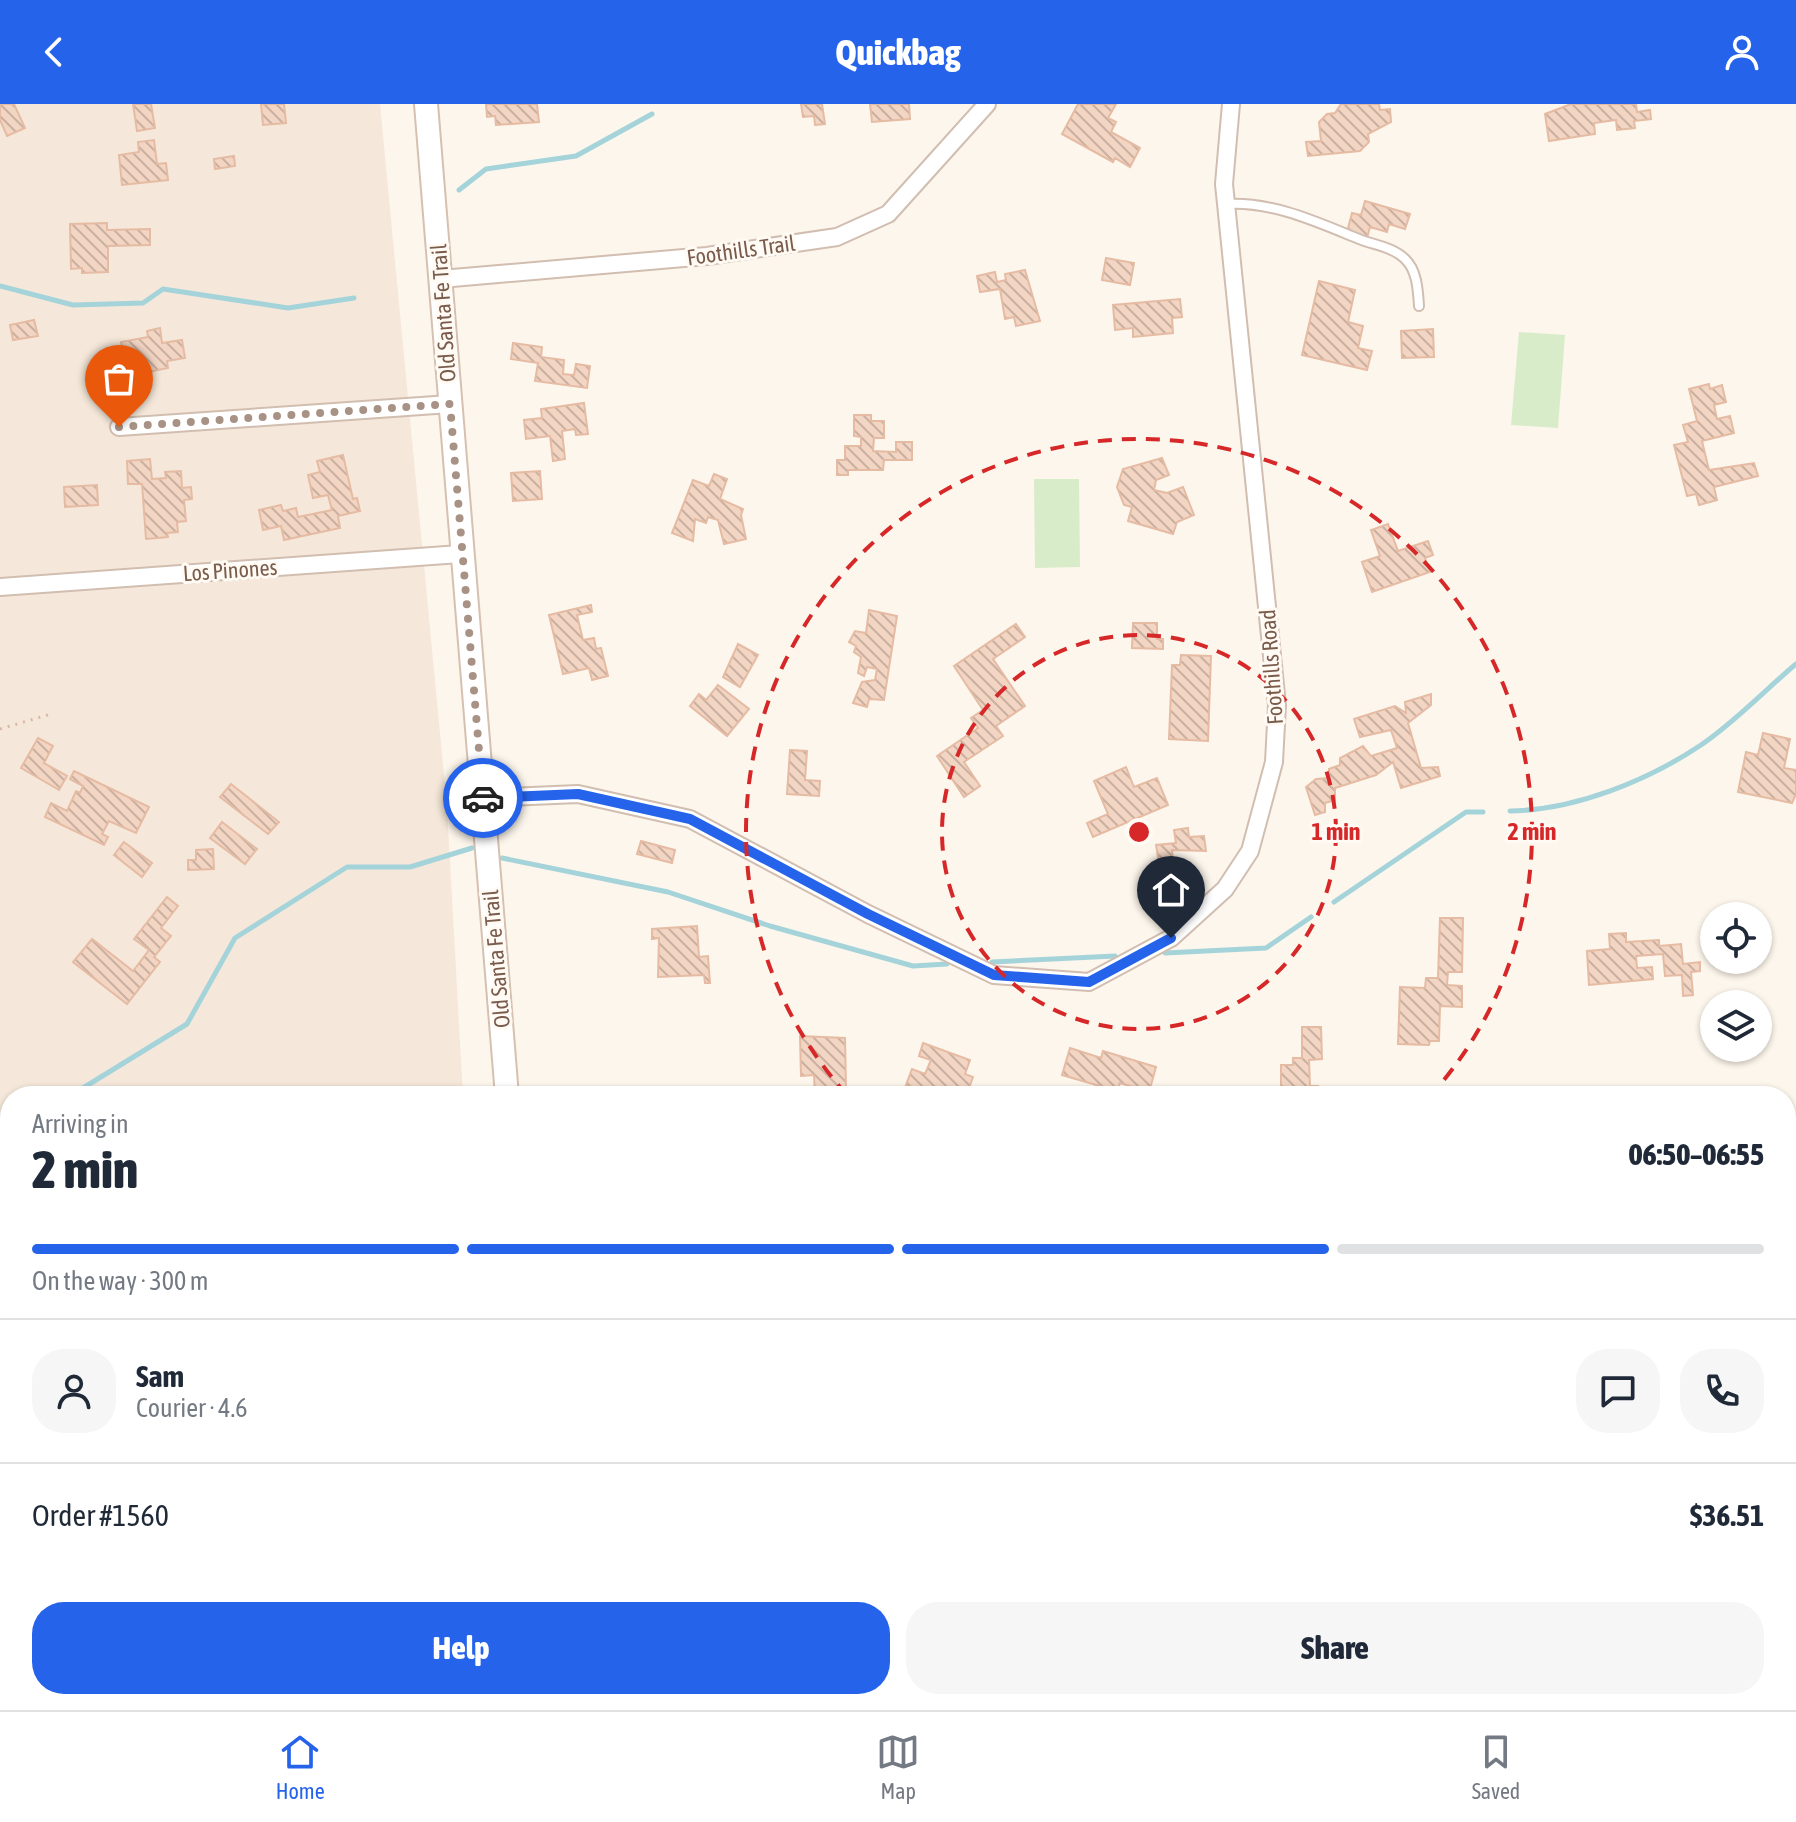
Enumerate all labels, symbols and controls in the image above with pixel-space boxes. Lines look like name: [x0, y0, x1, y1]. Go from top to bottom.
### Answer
icon: back: [32, 30, 76, 74]
icon: person: [1720, 30, 1764, 74]
text: Quickbag: [835, 31, 961, 73]
street label: Foothills Trail: [685, 230, 797, 270]
street label: Old Santa Fe Trail: [425, 243, 461, 383]
pin: [85, 345, 153, 427]
icon: bag: [97, 357, 141, 401]
street label: Los Pinones: [182, 554, 278, 586]
street label: Foothills Road: [1254, 608, 1288, 726]
courier: [443, 758, 523, 838]
icon: car: [461, 776, 505, 820]
centre of rings: [1125, 818, 1153, 846]
text: 1 min: [1311, 818, 1361, 845]
text: 2 min: [1507, 818, 1557, 845]
pin: [1137, 856, 1205, 938]
icon: home: [1149, 868, 1193, 912]
street label: Old Santa Fe Trail: [477, 889, 515, 1029]
map controls: [1700, 902, 1772, 1062]
button: locate: [1700, 902, 1772, 974]
button: layers: [1700, 990, 1772, 1062]
text: Arriving in: [32, 1109, 129, 1139]
text: 06:50–06:55: [1629, 1137, 1764, 1171]
text: 2 min: [32, 1139, 138, 1199]
text: On the way · 300 m: [32, 1266, 209, 1296]
button: person: [32, 1349, 116, 1433]
button: chat: [1576, 1349, 1660, 1433]
button: phone: [1680, 1349, 1764, 1433]
text: Sam: [136, 1359, 184, 1393]
text: Courier · 4.6: [136, 1393, 247, 1423]
text: Order #1560: [32, 1498, 169, 1532]
text: $36.51: [1690, 1498, 1764, 1532]
button: Help: [32, 1602, 890, 1694]
button: Share: [906, 1602, 1764, 1694]
tab: Home: [276, 1730, 325, 1804]
tab: Map: [876, 1730, 920, 1804]
tab: Saved: [1472, 1730, 1520, 1804]

